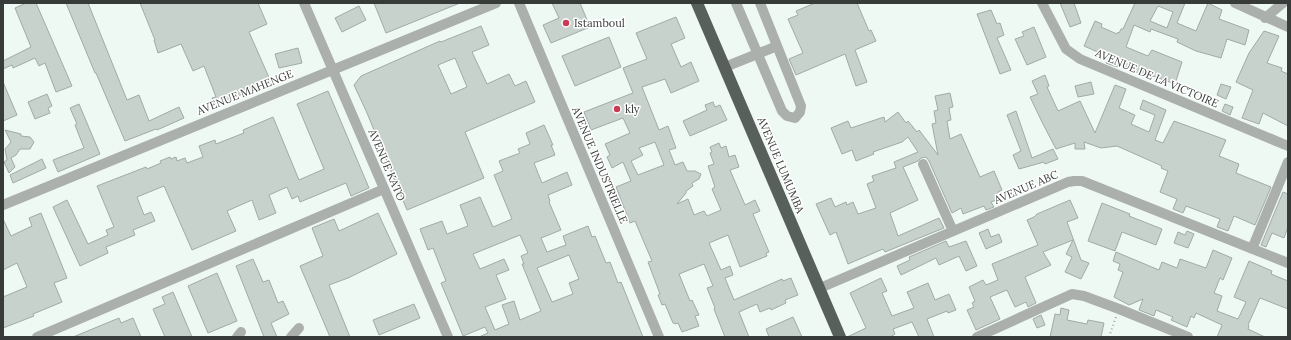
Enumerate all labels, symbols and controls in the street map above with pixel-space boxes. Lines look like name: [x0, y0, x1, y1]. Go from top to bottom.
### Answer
place label: Istamboul: [574, 16, 625, 30]
marker: Istamboul: [561, 18, 571, 28]
street label: AVENUE DE LA VICTOIRE: [1092, 45, 1221, 110]
street label: AVENUE MAHENGE: [194, 66, 295, 118]
place label: kly: [625, 102, 640, 116]
street label: AVENUE INDUSTRIELLE: [569, 104, 631, 226]
marker: kly: [612, 104, 622, 114]
street label: AVENUE LUMUMBA: [754, 114, 808, 216]
street label: AVENUE KATO: [365, 126, 409, 203]
street label: AVENUE ABC: [991, 167, 1060, 207]

